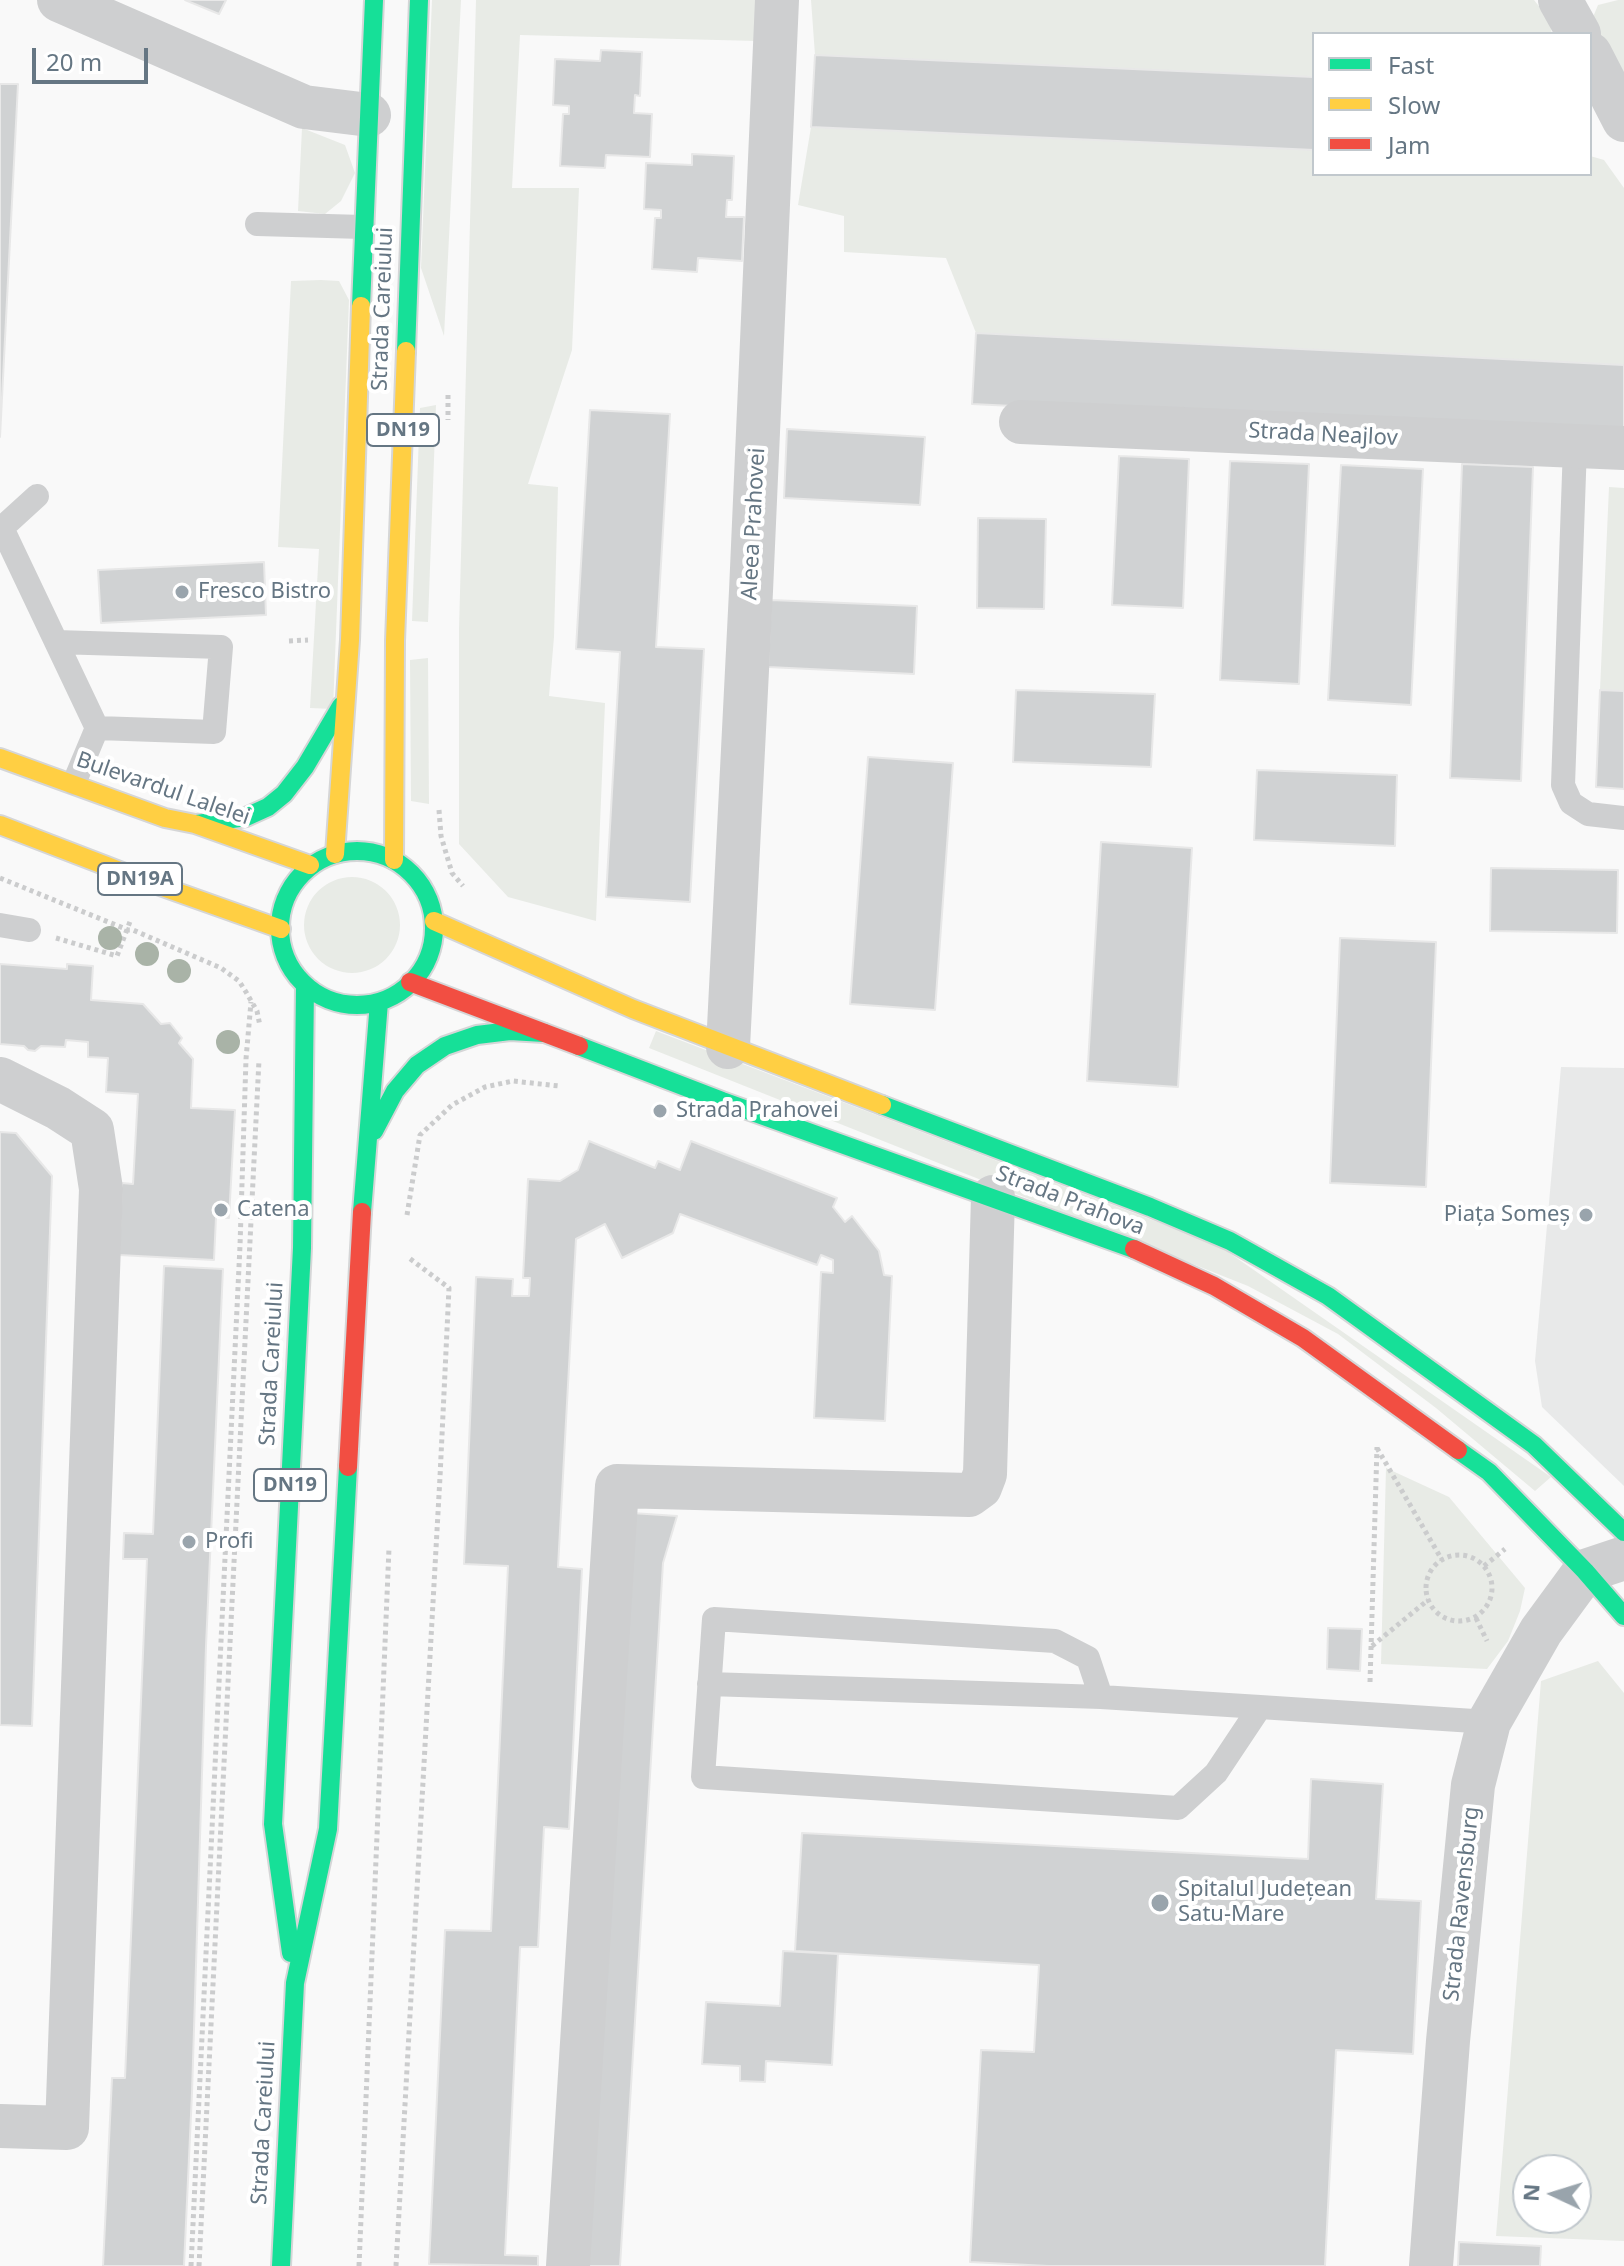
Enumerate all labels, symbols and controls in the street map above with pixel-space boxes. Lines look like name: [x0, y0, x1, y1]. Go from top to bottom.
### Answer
scale bar: [36, 32, 152, 82]
legend: [1312, 32, 1592, 176]
text: 20 m: [46, 45, 102, 78]
text: Fast: [1388, 48, 1434, 81]
text: Slow: [1388, 88, 1440, 121]
text: Jam: [1388, 128, 1430, 161]
street label: Strada Careiului: [367, 227, 399, 391]
road number: DN19: [367, 414, 439, 446]
street label: Strada Neajlov: [1248, 418, 1398, 452]
street label: Aleea Prahovei: [737, 447, 771, 601]
place label: Fresco Bistro: [198, 579, 331, 605]
marker: Fresco Bistro: [173, 583, 191, 601]
street label: Bulevardul Lalelei: [73, 747, 253, 831]
road number: DN19A: [98, 863, 182, 895]
place label: Strada Prahovei: [676, 1098, 839, 1124]
marker: Strada Prahovei: [651, 1102, 669, 1120]
street label: Strada Prahova: [992, 1161, 1148, 1241]
place label: Catena: [237, 1197, 310, 1223]
marker: Catena: [212, 1201, 230, 1219]
place label: Piața Someș: [1444, 1202, 1570, 1228]
marker: Piața Someș: [1577, 1206, 1595, 1224]
street label: Strada Careiului: [255, 1281, 289, 1447]
road number: DN19: [254, 1469, 326, 1501]
place label: Profi: [205, 1529, 254, 1555]
marker: Profi: [180, 1533, 198, 1551]
street label: Strada Ravensburg: [1439, 1805, 1485, 2003]
place label: Spitalul Județean Satu-Mare: [1178, 1877, 1352, 1928]
marker: Spitalul Județean Satu-Mare: [1149, 1892, 1171, 1914]
street label: Strada Careiului: [247, 2040, 281, 2206]
north arrow: [1512, 2154, 1592, 2234]
text: N: [1514, 2183, 1546, 2202]

